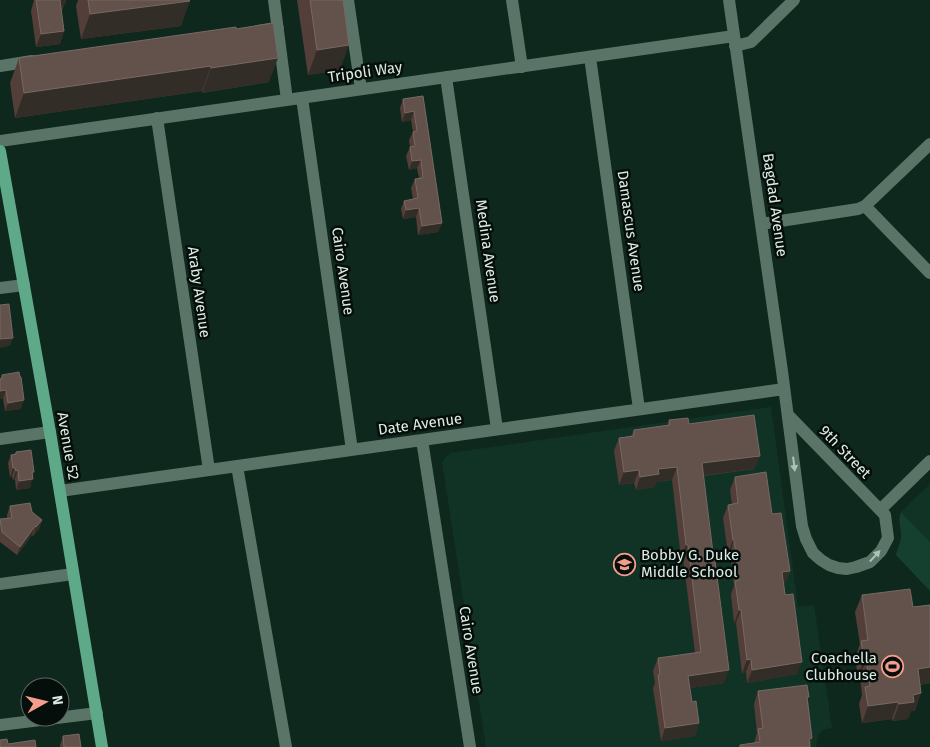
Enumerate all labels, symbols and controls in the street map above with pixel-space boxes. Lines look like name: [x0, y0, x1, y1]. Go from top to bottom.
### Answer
street label: Tripoli Way: [327, 58, 404, 86]
street label: Bagdad Avenue: [759, 152, 791, 258]
street label: Damascus Avenue: [614, 169, 648, 293]
street label: Medina Avenue: [472, 198, 504, 304]
street label: Cairo Avenue: [328, 226, 358, 316]
street label: Araby Avenue: [184, 245, 214, 339]
street label: Date Avenue: [377, 409, 463, 439]
street label: Avenue 52: [53, 411, 83, 481]
street label: 9th Street: [815, 422, 875, 483]
one-way arrow: [790, 456, 798, 472]
place label: Bobby G. Duke Middle School: [641, 546, 739, 581]
one-way arrow: [869, 551, 881, 563]
school or university icon: Bobby G. Duke Middle School: [613, 552, 637, 576]
street label: Cairo Avenue: [455, 605, 487, 695]
place label: Coachella Clubhouse: [805, 649, 877, 684]
sports icon: Coachella Clubhouse: [881, 655, 905, 679]
north arrow: [20, 677, 70, 727]
text: N: [48, 694, 66, 706]

